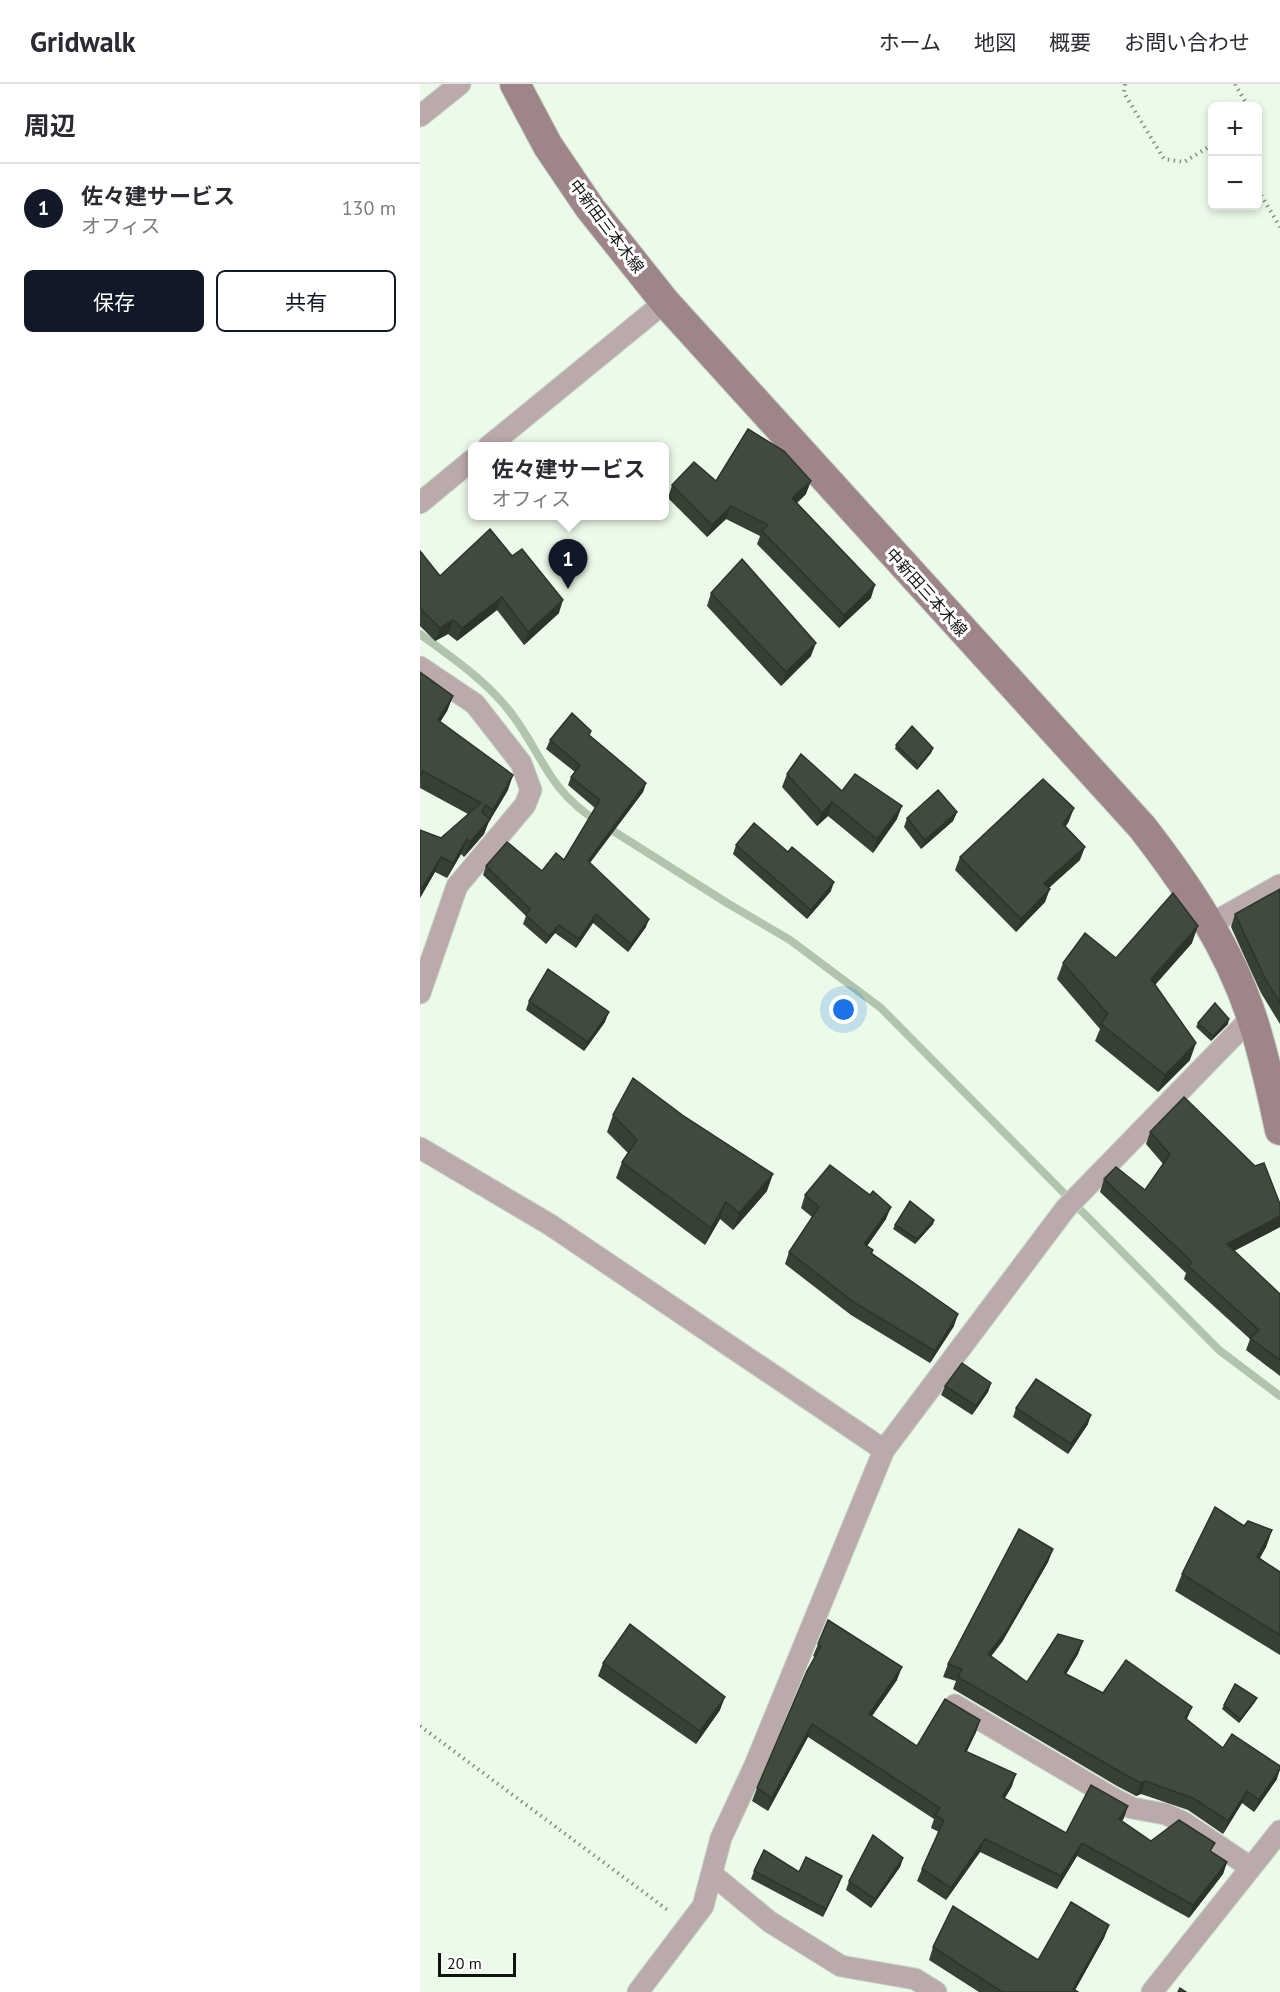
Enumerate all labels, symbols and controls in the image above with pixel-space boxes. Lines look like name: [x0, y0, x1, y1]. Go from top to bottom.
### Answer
text: Gridwalk: [30, 23, 136, 60]
text: ホーム: [879, 29, 941, 56]
text: 地図: [974, 29, 1016, 56]
text: 概要: [1049, 29, 1091, 56]
text: お問い合わせ: [1124, 29, 1250, 56]
map controls: [1208, 102, 1262, 210]
button: +: [1208, 102, 1262, 156]
text: 周辺: [24, 109, 76, 142]
button: −: [1208, 156, 1262, 210]
street label: 中新田三本木線: [565, 175, 649, 277]
text: 佐々建サービス: [81, 182, 235, 210]
text: 1: [38, 195, 49, 221]
text: 130 m: [342, 195, 396, 221]
text: オフィス: [81, 213, 161, 239]
button: 保存: [24, 270, 204, 332]
button: 共有: [216, 270, 396, 332]
popup: [468, 442, 669, 520]
text: 佐々建サービス: [491, 455, 646, 483]
text: オフィス: [491, 486, 571, 512]
pin: 1: [548, 540, 588, 589]
street label: 中新田三本木線: [882, 544, 972, 640]
your location: [829, 995, 858, 1024]
scale bar: [438, 1950, 516, 1978]
text: 20 m: [447, 1953, 482, 1973]

